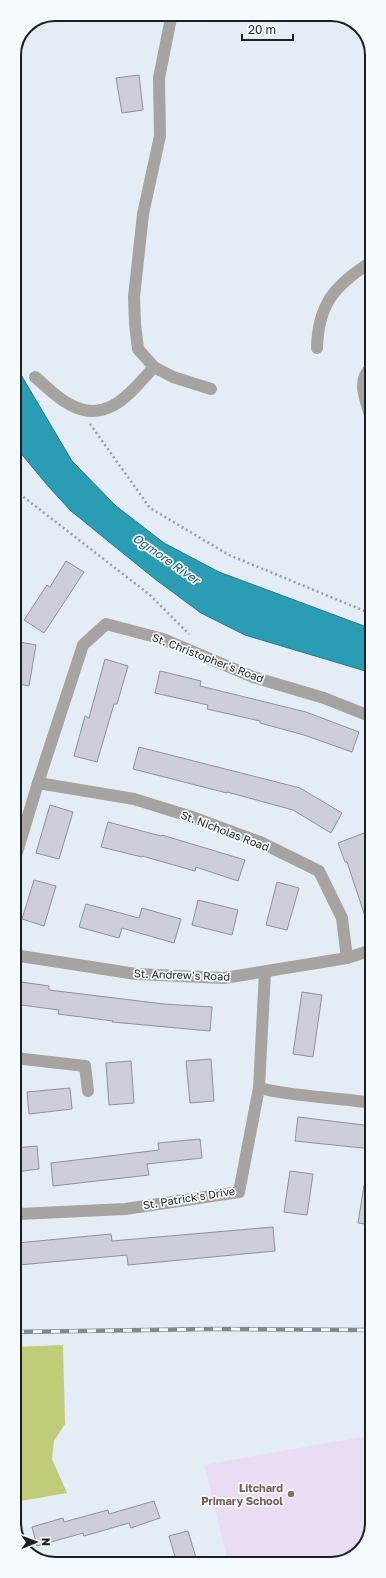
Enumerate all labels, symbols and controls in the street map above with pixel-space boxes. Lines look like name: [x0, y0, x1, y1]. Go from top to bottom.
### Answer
scale bar: [242, 16, 293, 42]
text: 20 m: [248, 22, 276, 37]
water label: Ogmore River: [130, 530, 204, 588]
street label: St. Christopher's Road: [151, 630, 266, 685]
street label: St. Nicholas Road: [179, 808, 271, 853]
street label: St. Andrew's Road: [134, 966, 230, 983]
street label: St. Patrick's Drive: [142, 1184, 236, 1211]
place label: Litchard Primary School: [201, 1481, 283, 1507]
marker: Litchard Primary School: [286, 1489, 296, 1499]
north arrow: [16, 1522, 56, 1562]
text: N: [40, 1538, 53, 1546]

